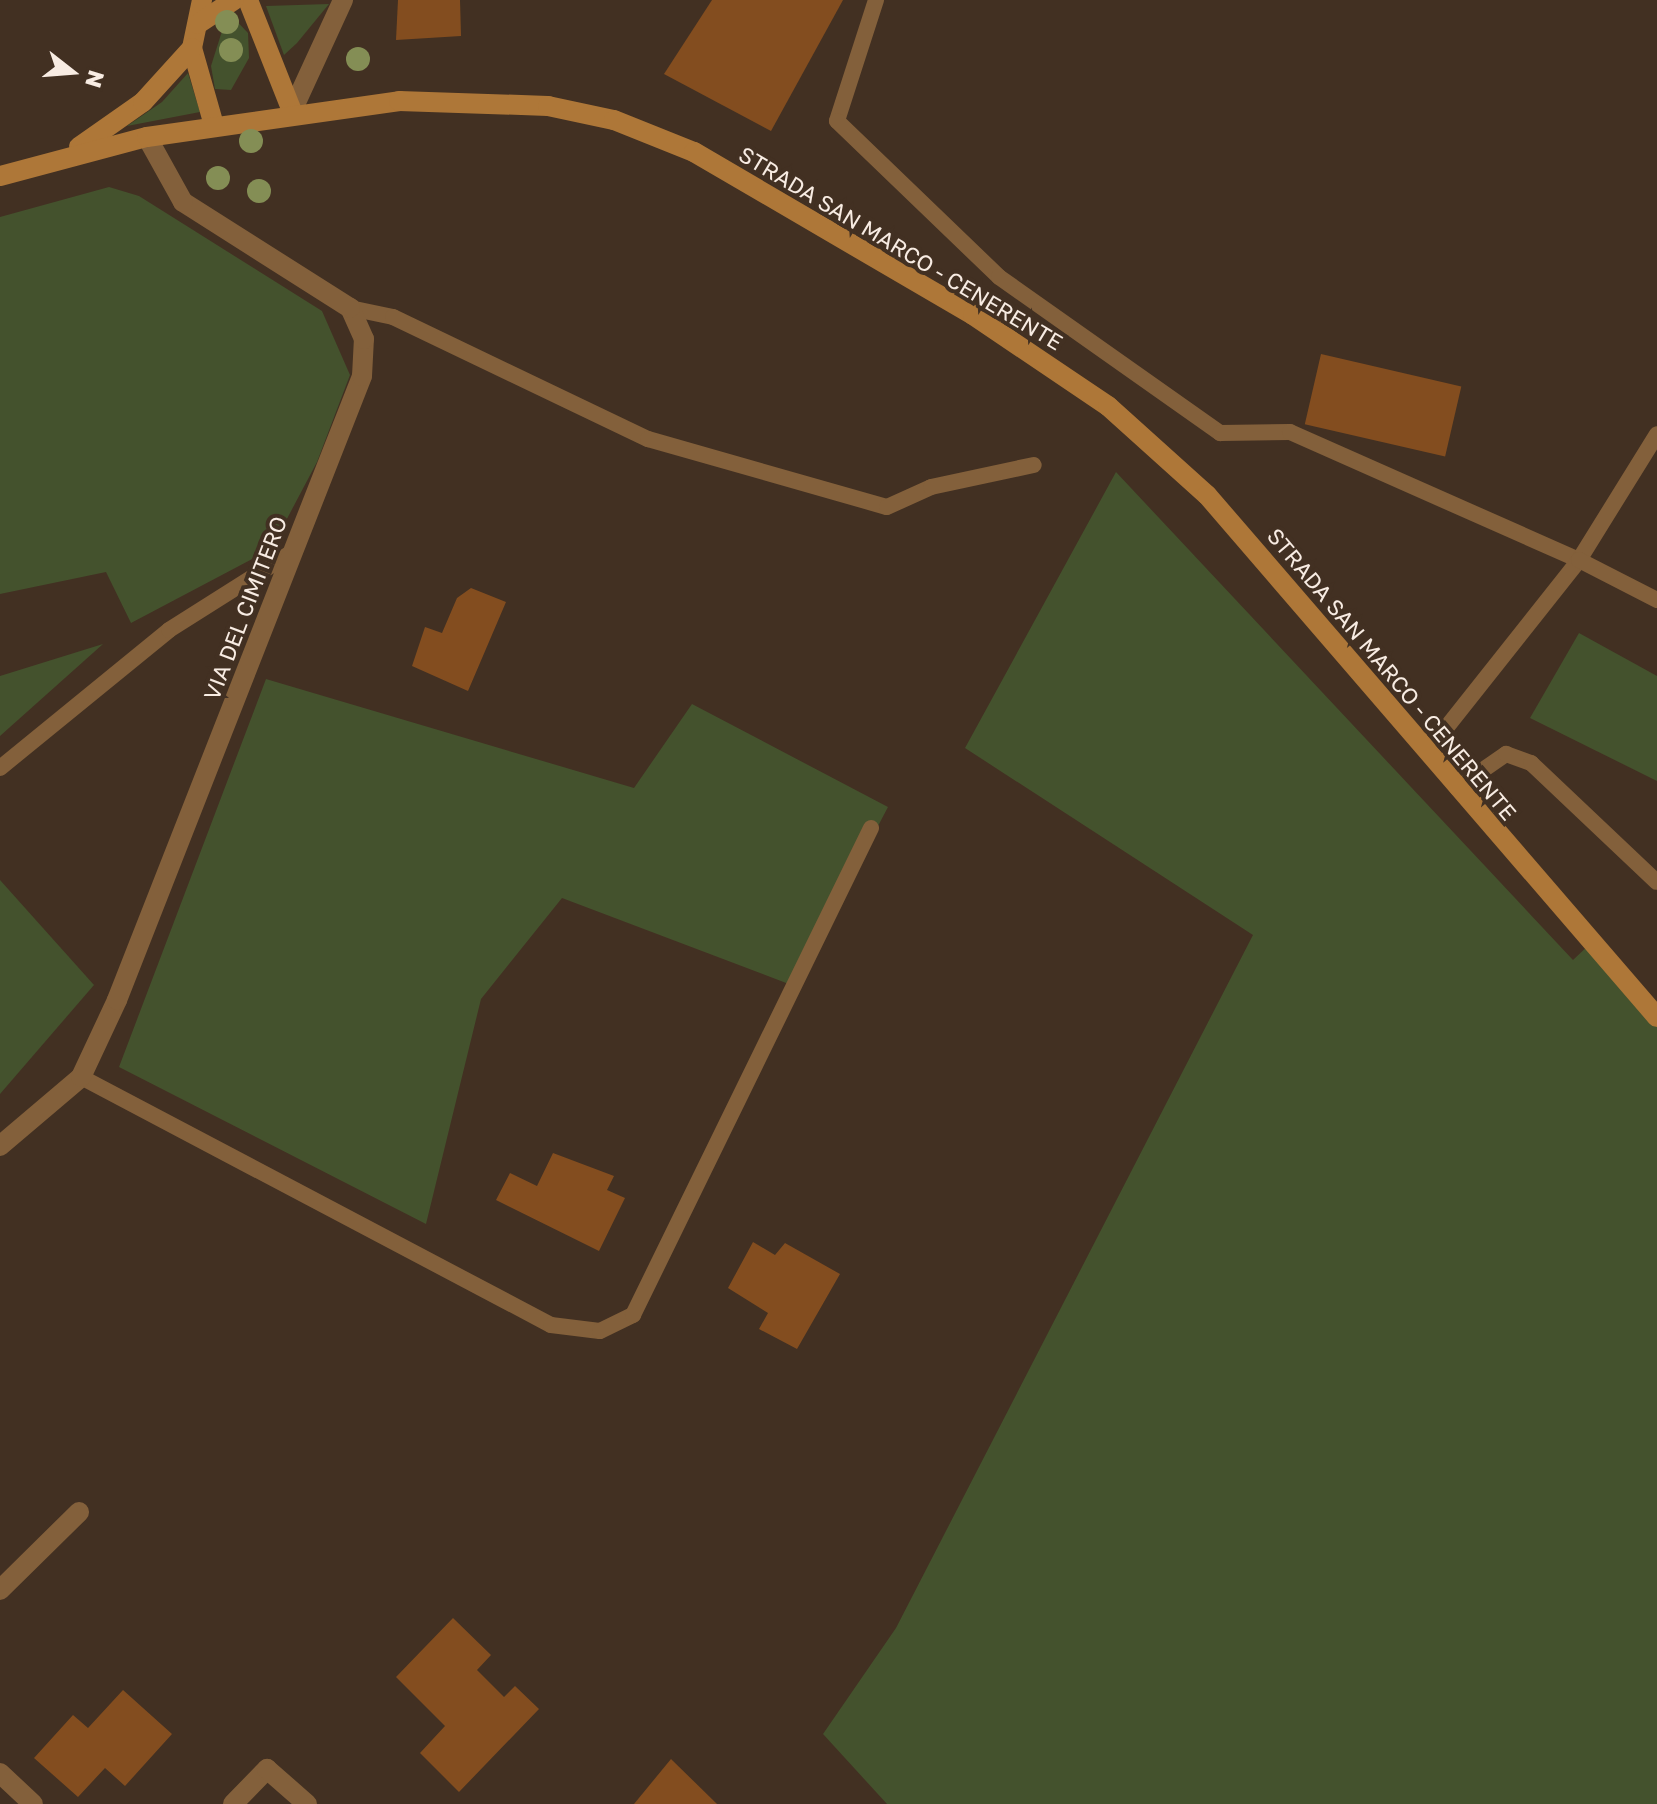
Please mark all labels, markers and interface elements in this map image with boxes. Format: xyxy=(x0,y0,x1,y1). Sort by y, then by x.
north arrow xyxy=(32,32,112,112)
text: N xyxy=(80,67,111,91)
street label: STRADA SAN MARCO - CENERENTE xyxy=(734,141,1068,355)
street label: VIA DEL CIMITERO xyxy=(198,512,292,704)
street label: STRADA SAN MARCO - CENERENTE xyxy=(1262,523,1522,825)

